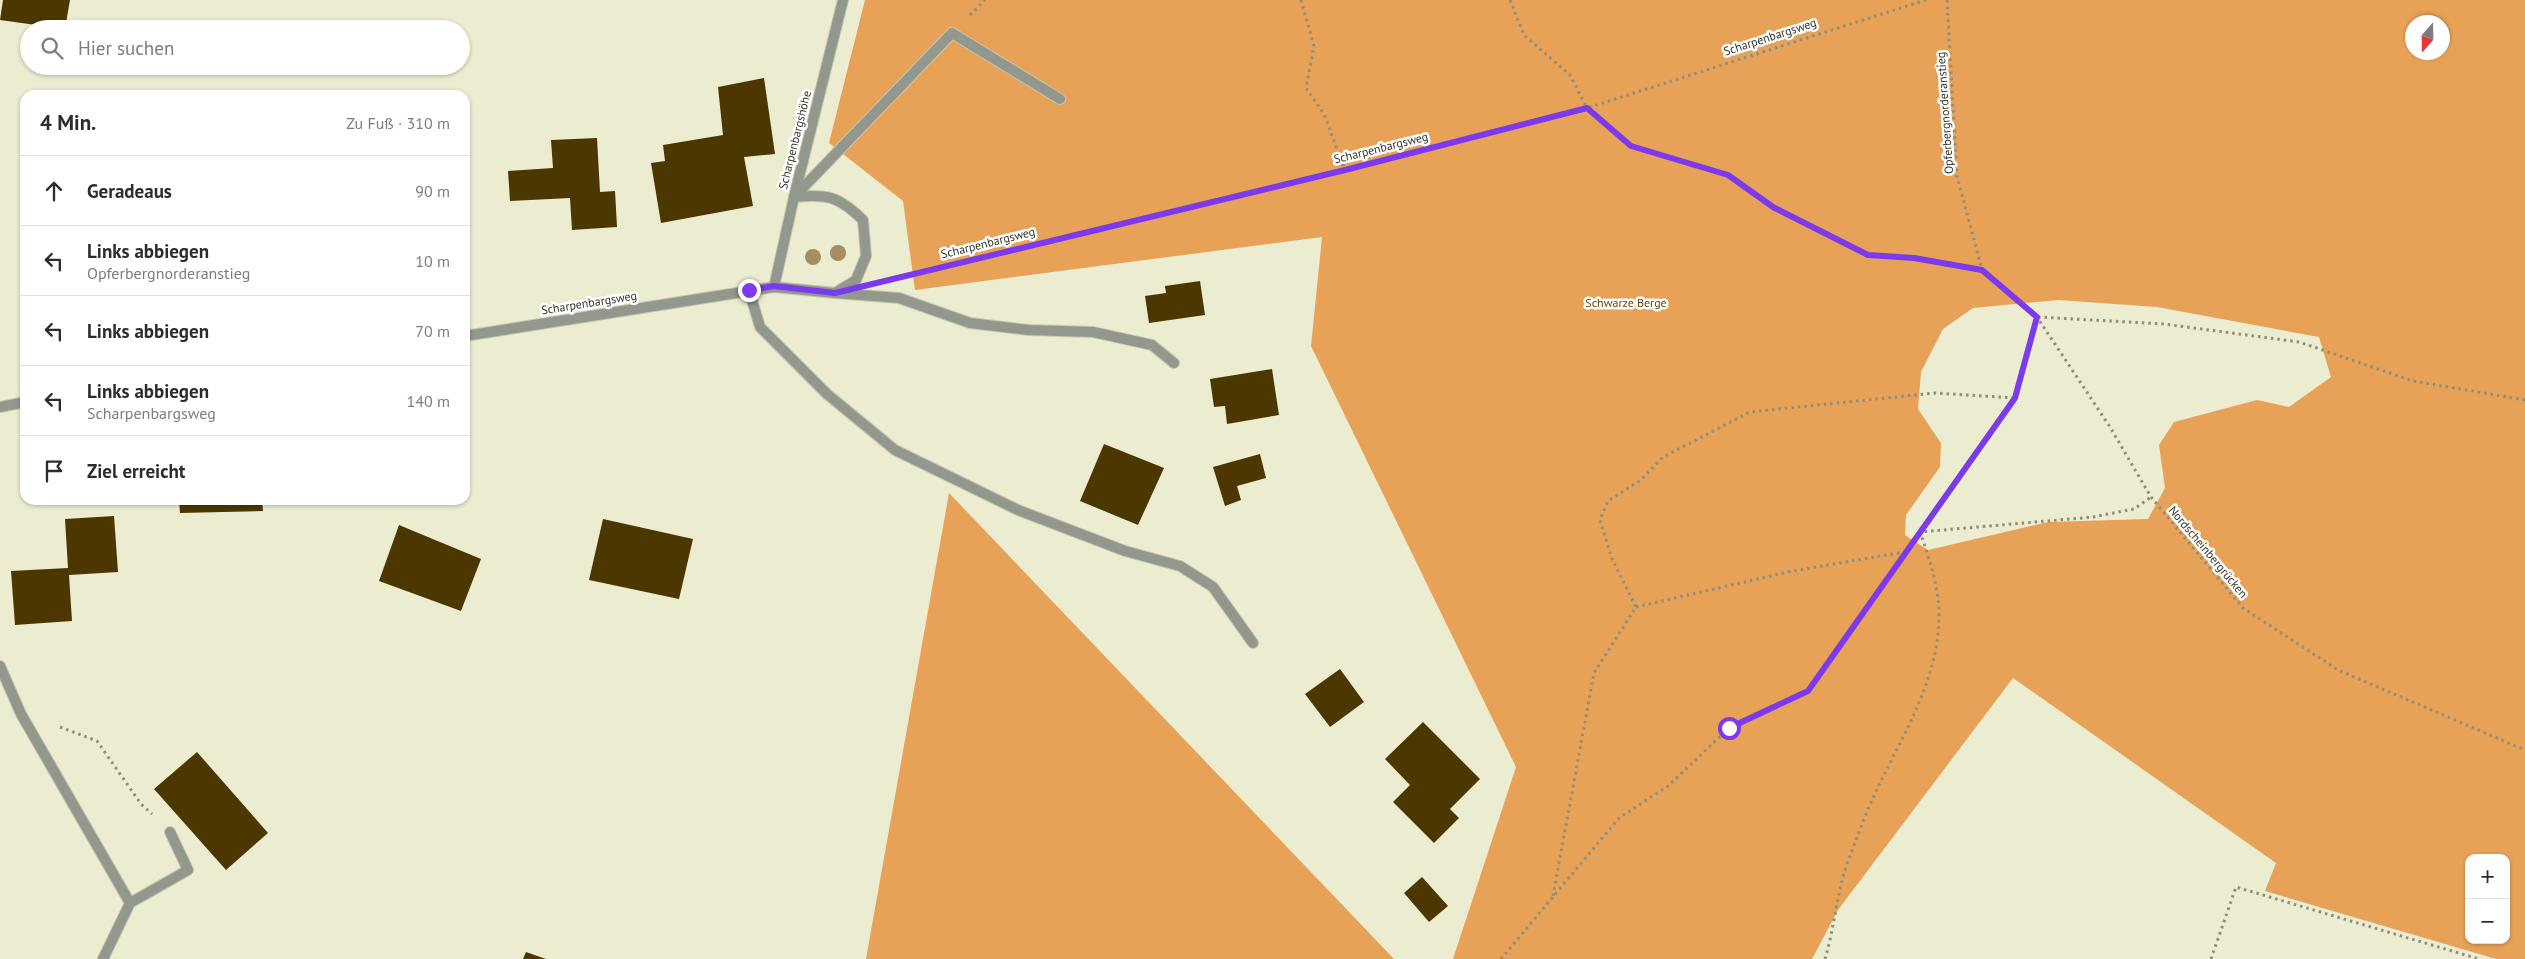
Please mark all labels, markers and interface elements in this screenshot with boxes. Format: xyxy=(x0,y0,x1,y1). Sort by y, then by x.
street label: Scharpenbargsweg xyxy=(1722,14,1818,59)
north arrow xyxy=(2405,15,2450,60)
search box xyxy=(20,20,470,75)
icon: search xyxy=(38,34,66,62)
text: Hier suchen xyxy=(78,36,174,60)
street label: Opferbergnorderanstieg xyxy=(1933,51,1956,175)
street label: Scharpenbargshöhe xyxy=(775,89,814,191)
text: 4 Min. xyxy=(40,109,96,136)
text: Zu Fuß · 310 m xyxy=(346,113,450,133)
street label: Scharpenbargsweg xyxy=(1332,129,1430,166)
icon: ahead xyxy=(40,177,68,205)
text: Geradeaus xyxy=(87,179,172,203)
text: 90 m xyxy=(415,181,450,201)
street label: Scharpenbargsweg xyxy=(939,224,1037,261)
text: Links abbiegen xyxy=(87,239,209,263)
icon: left xyxy=(40,247,68,275)
text: 10 m xyxy=(415,251,450,271)
text: Opferbergnorderanstieg xyxy=(87,263,250,283)
route end xyxy=(738,279,761,302)
street label: Scharpenbargsweg xyxy=(540,288,638,317)
park label: Schwarze Berge xyxy=(1585,295,1667,310)
icon: left xyxy=(40,317,68,345)
text: Links abbiegen xyxy=(87,319,209,343)
text: 70 m xyxy=(415,321,450,341)
text: Links abbiegen xyxy=(87,379,209,403)
icon: left xyxy=(40,387,68,415)
text: 140 m xyxy=(407,391,450,411)
text: Scharpenbargsweg xyxy=(87,403,216,423)
icon: arrive xyxy=(40,457,68,485)
text: Ziel erreicht xyxy=(87,459,185,483)
street label: Nordscheinbergrücken xyxy=(2166,503,2251,601)
route start xyxy=(1718,717,1741,740)
map controls xyxy=(2465,854,2510,944)
button: + xyxy=(2465,854,2510,899)
button: − xyxy=(2465,899,2510,944)

